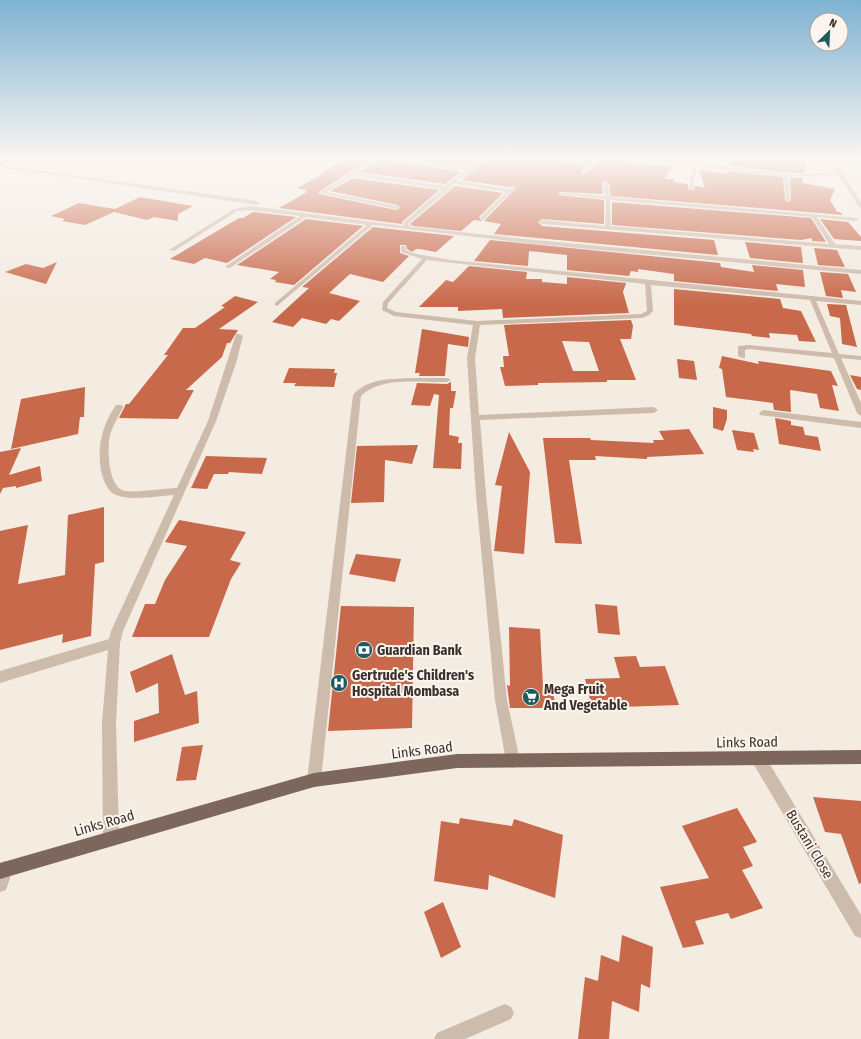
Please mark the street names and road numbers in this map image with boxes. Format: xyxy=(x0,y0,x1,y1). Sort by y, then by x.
street label: Links Road xyxy=(716,733,778,752)
street label: Links Road xyxy=(390,738,454,763)
street label: Links Road xyxy=(72,807,136,840)
street label: Bustani Close xyxy=(782,807,837,882)

